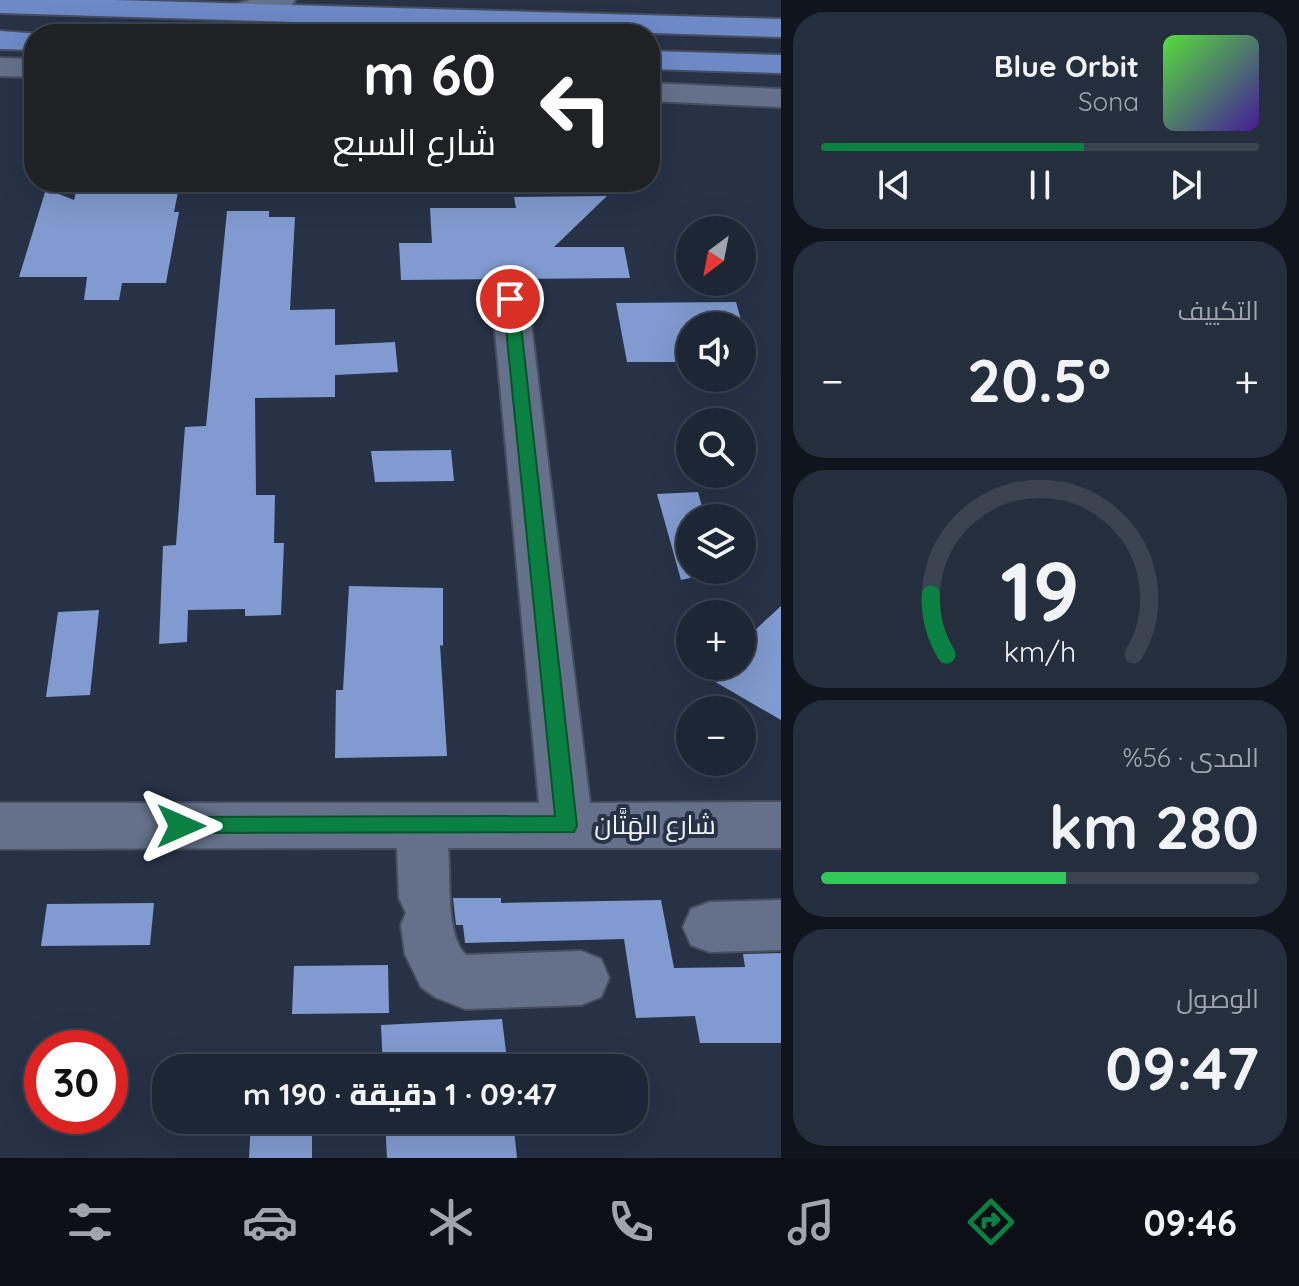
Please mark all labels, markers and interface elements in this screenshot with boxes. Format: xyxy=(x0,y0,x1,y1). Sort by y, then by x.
text: 60 m xyxy=(363,39,496,109)
text: Blue Orbit xyxy=(994,47,1139,85)
icon: left xyxy=(524,56,628,160)
text: Sona xyxy=(1078,85,1139,118)
text: شارع السبع xyxy=(333,119,496,164)
icon: previous xyxy=(872,163,916,207)
icon: pause xyxy=(1018,163,1062,207)
icon: next xyxy=(1164,163,1208,207)
north arrow xyxy=(676,216,756,296)
map controls xyxy=(676,216,756,776)
pin xyxy=(476,265,544,333)
icon: arrive xyxy=(488,277,532,321)
text: التكييف xyxy=(1177,294,1259,327)
button: sound xyxy=(676,312,756,392)
text: 20.5° xyxy=(967,342,1111,417)
text: − xyxy=(821,353,844,408)
text: + xyxy=(1234,353,1259,408)
button: search xyxy=(676,408,756,488)
button: layers xyxy=(676,504,756,584)
text: 19 xyxy=(1000,538,1080,642)
button: + xyxy=(676,600,756,680)
text: km/h xyxy=(1004,633,1076,669)
button: − xyxy=(676,696,756,776)
text: المدى · 56% xyxy=(1122,741,1259,774)
position arrow xyxy=(139,784,223,868)
text: 280 km xyxy=(1049,789,1259,864)
street label: شارع الهَتَّان xyxy=(594,808,716,842)
text: الوصول xyxy=(1176,982,1259,1015)
speed limit sign: 30 xyxy=(24,1030,128,1134)
text: 09:47 xyxy=(1105,1030,1259,1105)
text: 09:47 · 1 دقيقة · 190 m xyxy=(243,1075,557,1113)
icon: filters xyxy=(62,1194,118,1250)
icon: car xyxy=(242,1194,298,1250)
icon: climate xyxy=(423,1194,479,1250)
icon: phone xyxy=(603,1194,659,1250)
icon: music xyxy=(783,1194,839,1250)
icon: directions xyxy=(963,1194,1019,1250)
text: 09:46 xyxy=(1143,1200,1237,1245)

